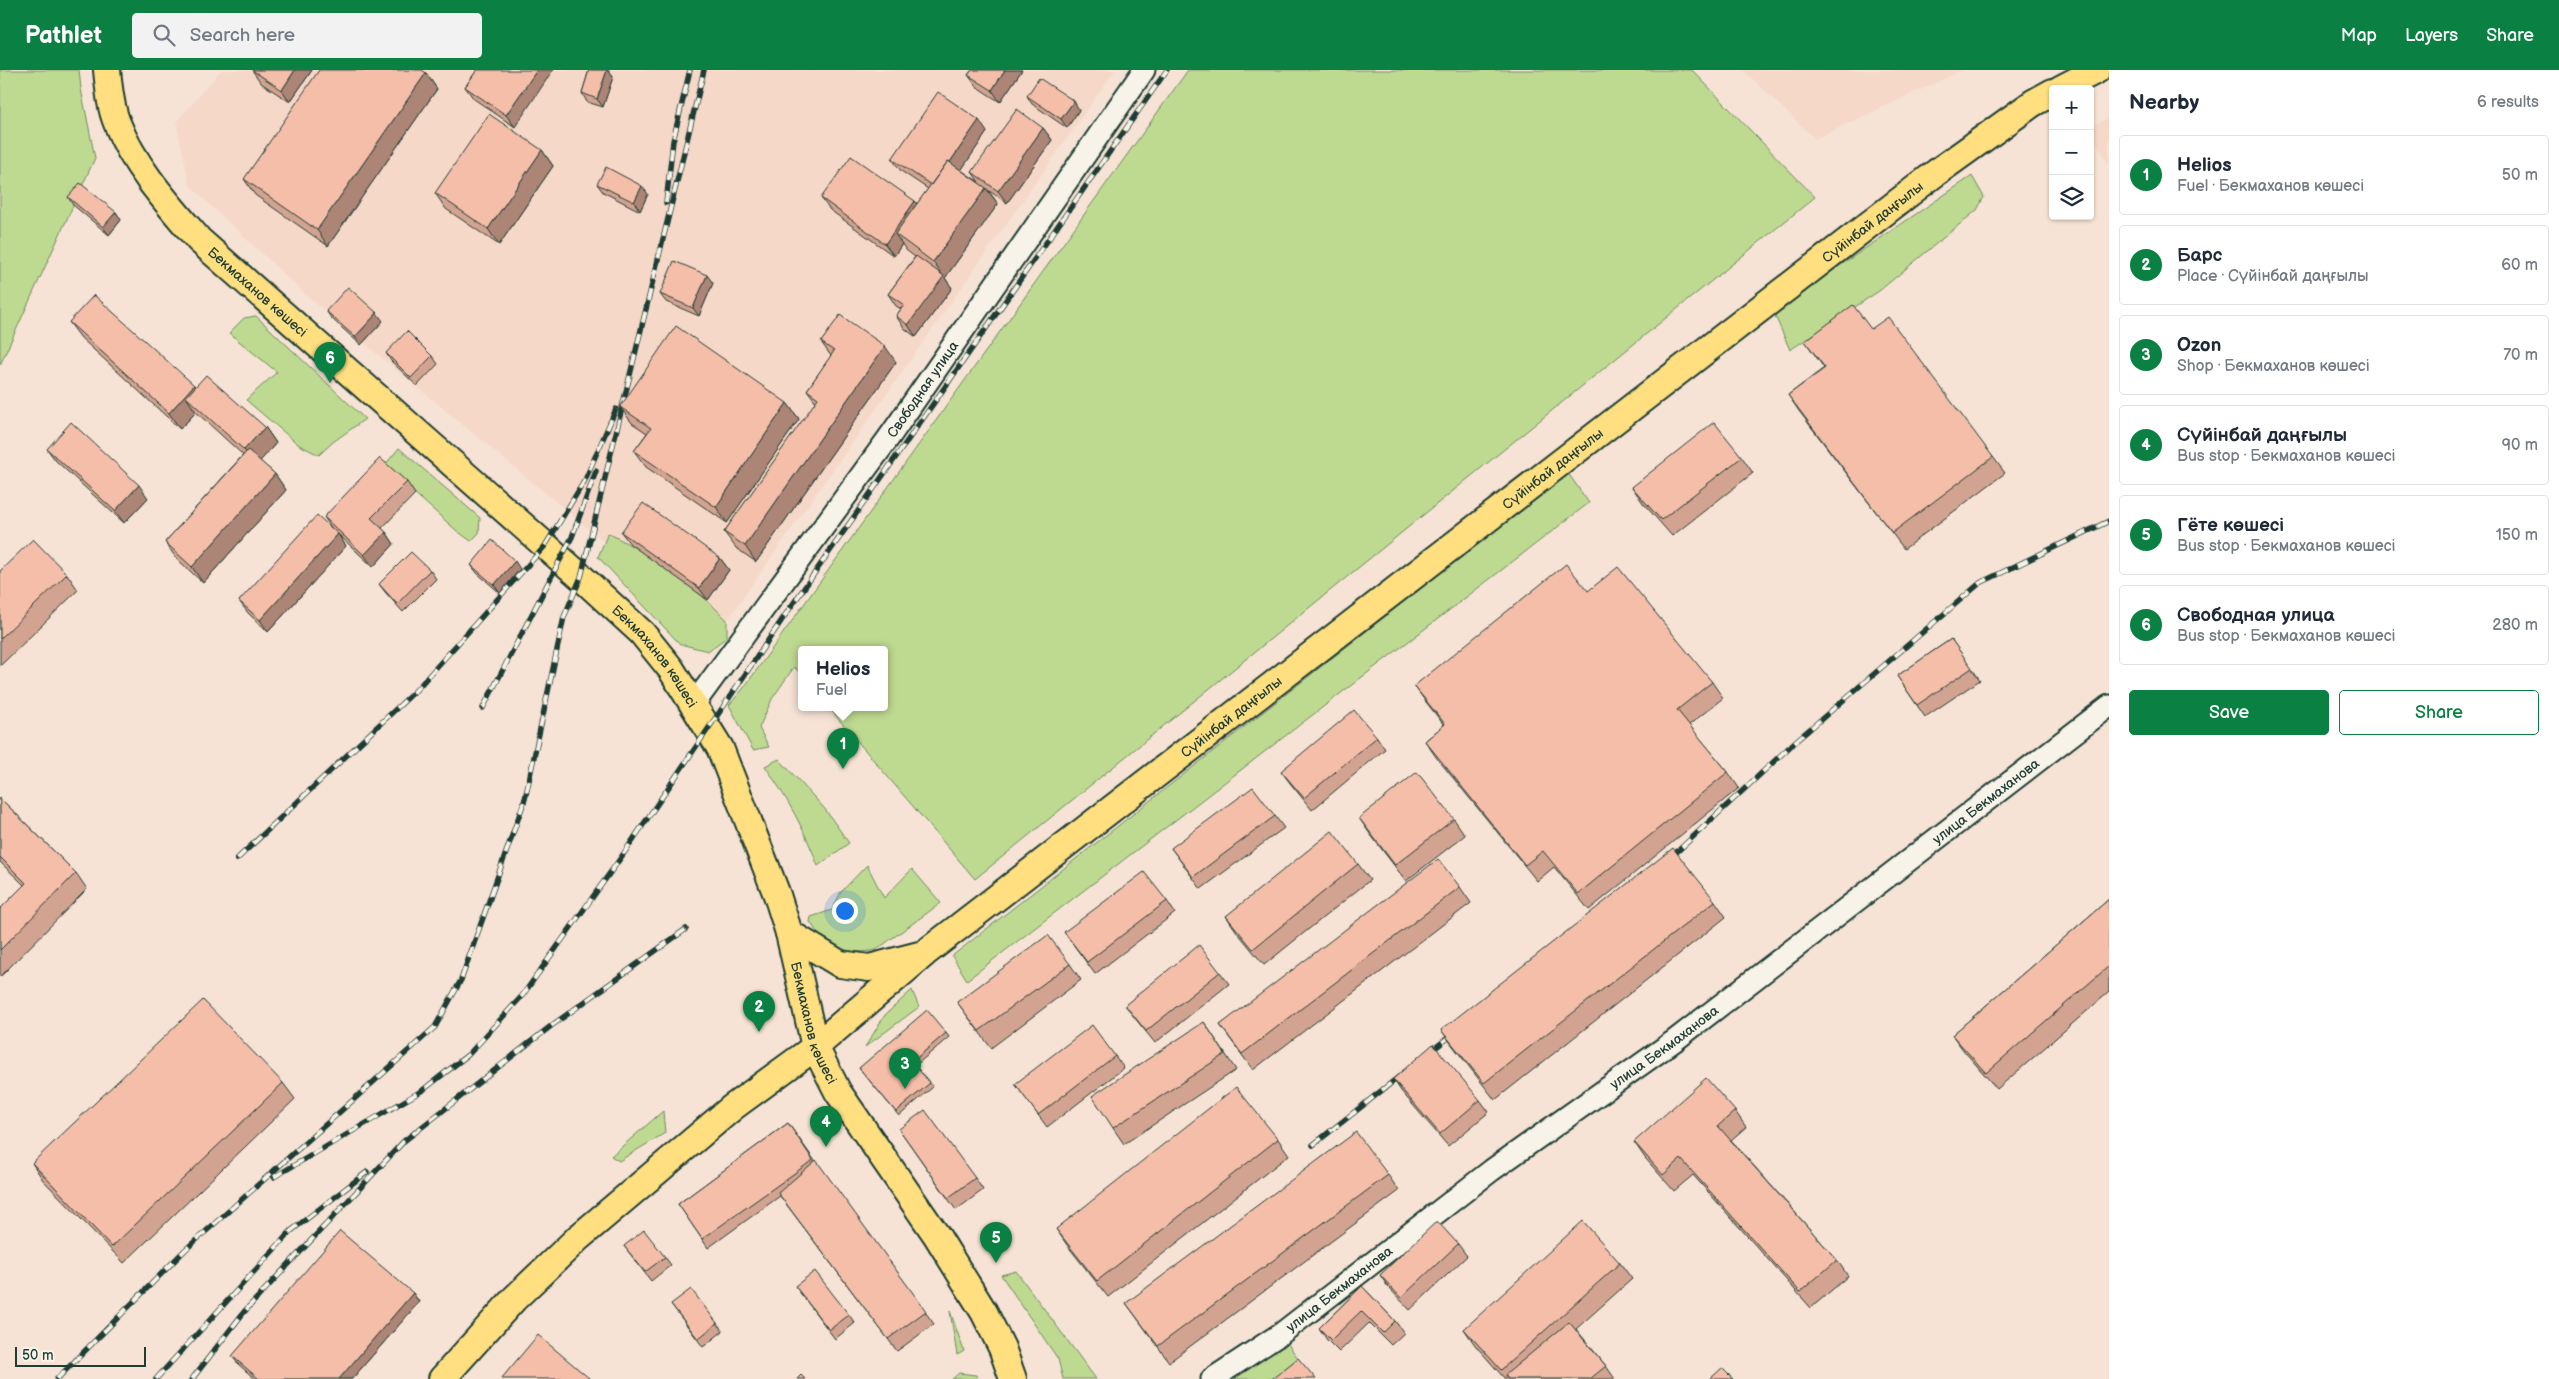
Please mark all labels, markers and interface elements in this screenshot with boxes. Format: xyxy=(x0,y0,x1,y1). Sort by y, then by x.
search box xyxy=(132,13,482,58)
text: Pathlet xyxy=(25,21,102,50)
icon: search xyxy=(150,21,178,49)
text: Search here xyxy=(190,24,295,47)
text: Map xyxy=(2341,25,2377,46)
text: Layers xyxy=(2405,25,2458,46)
text: Share xyxy=(2486,25,2534,46)
map controls xyxy=(2049,85,2094,220)
button: + xyxy=(2049,85,2094,130)
text: Nearby xyxy=(2129,90,2199,115)
text: 6 results xyxy=(2477,93,2539,112)
button: − xyxy=(2049,130,2094,175)
text: Helios xyxy=(2177,154,2232,177)
text: 1 xyxy=(2143,166,2149,185)
text: 50 m xyxy=(2502,166,2538,185)
button: layers xyxy=(2049,175,2094,220)
text: Fuel · Бекмаханов көшесі xyxy=(2177,177,2364,196)
street label: Сүйінбай даңғылы xyxy=(1819,178,1926,266)
street label: Бекмаханов көшесі xyxy=(204,243,311,340)
text: Барс xyxy=(2177,244,2222,267)
text: 2 xyxy=(2141,256,2151,275)
text: 60 m xyxy=(2501,256,2538,275)
text: Place · Сүйінбай даңғылы xyxy=(2177,267,2368,286)
text: Ozon xyxy=(2177,334,2221,357)
street label: Свободная улица xyxy=(883,337,962,441)
pin: 6 xyxy=(314,342,346,383)
text: 3 xyxy=(2141,346,2151,365)
text: 70 m xyxy=(2503,346,2538,365)
text: Shop · Бекмаханов көшесі xyxy=(2177,357,2370,376)
street label: Сүйінбай даңғылы xyxy=(1499,424,1606,513)
text: Сүйінбай даңғылы xyxy=(2177,424,2347,447)
text: 4 xyxy=(2141,436,2151,455)
text: 90 m xyxy=(2502,436,2538,455)
text: Bus stop · Бекмаханов көшесі xyxy=(2177,447,2396,466)
text: Гёте көшесі xyxy=(2177,514,2284,537)
text: 5 xyxy=(2141,526,2151,545)
text: 150 m xyxy=(2496,526,2538,545)
text: Bus stop · Бекмаханов көшесі xyxy=(2177,537,2396,556)
street label: Бекмаханов көшесі xyxy=(609,601,701,710)
text: Свободная улица xyxy=(2177,604,2334,627)
text: 6 xyxy=(2141,616,2151,635)
text: 280 m xyxy=(2492,616,2538,635)
text: Bus stop · Бекмаханов көшесі xyxy=(2177,627,2396,646)
popup xyxy=(798,646,888,711)
text: Helios xyxy=(816,658,870,681)
street label: Сүйінбай даңғылы xyxy=(1177,672,1285,761)
text: Fuel xyxy=(816,681,847,700)
button: Save xyxy=(2129,690,2329,735)
button: Share xyxy=(2339,690,2539,735)
pin: 1 xyxy=(827,728,859,769)
street label: улица Бекмаханова xyxy=(1929,754,2043,848)
your location xyxy=(832,898,858,924)
street label: Бекмаханов көшесі xyxy=(787,960,841,1087)
pin: 2 xyxy=(743,991,775,1032)
street label: улица Бекмаханова xyxy=(1606,1001,1722,1092)
pin: 3 xyxy=(889,1048,921,1089)
pin: 4 xyxy=(810,1106,842,1147)
pin: 5 xyxy=(980,1222,1012,1263)
street label: улица Бекмаханова xyxy=(1282,1242,1396,1335)
scale bar xyxy=(15,1344,146,1367)
text: 50 m xyxy=(22,1347,54,1364)

